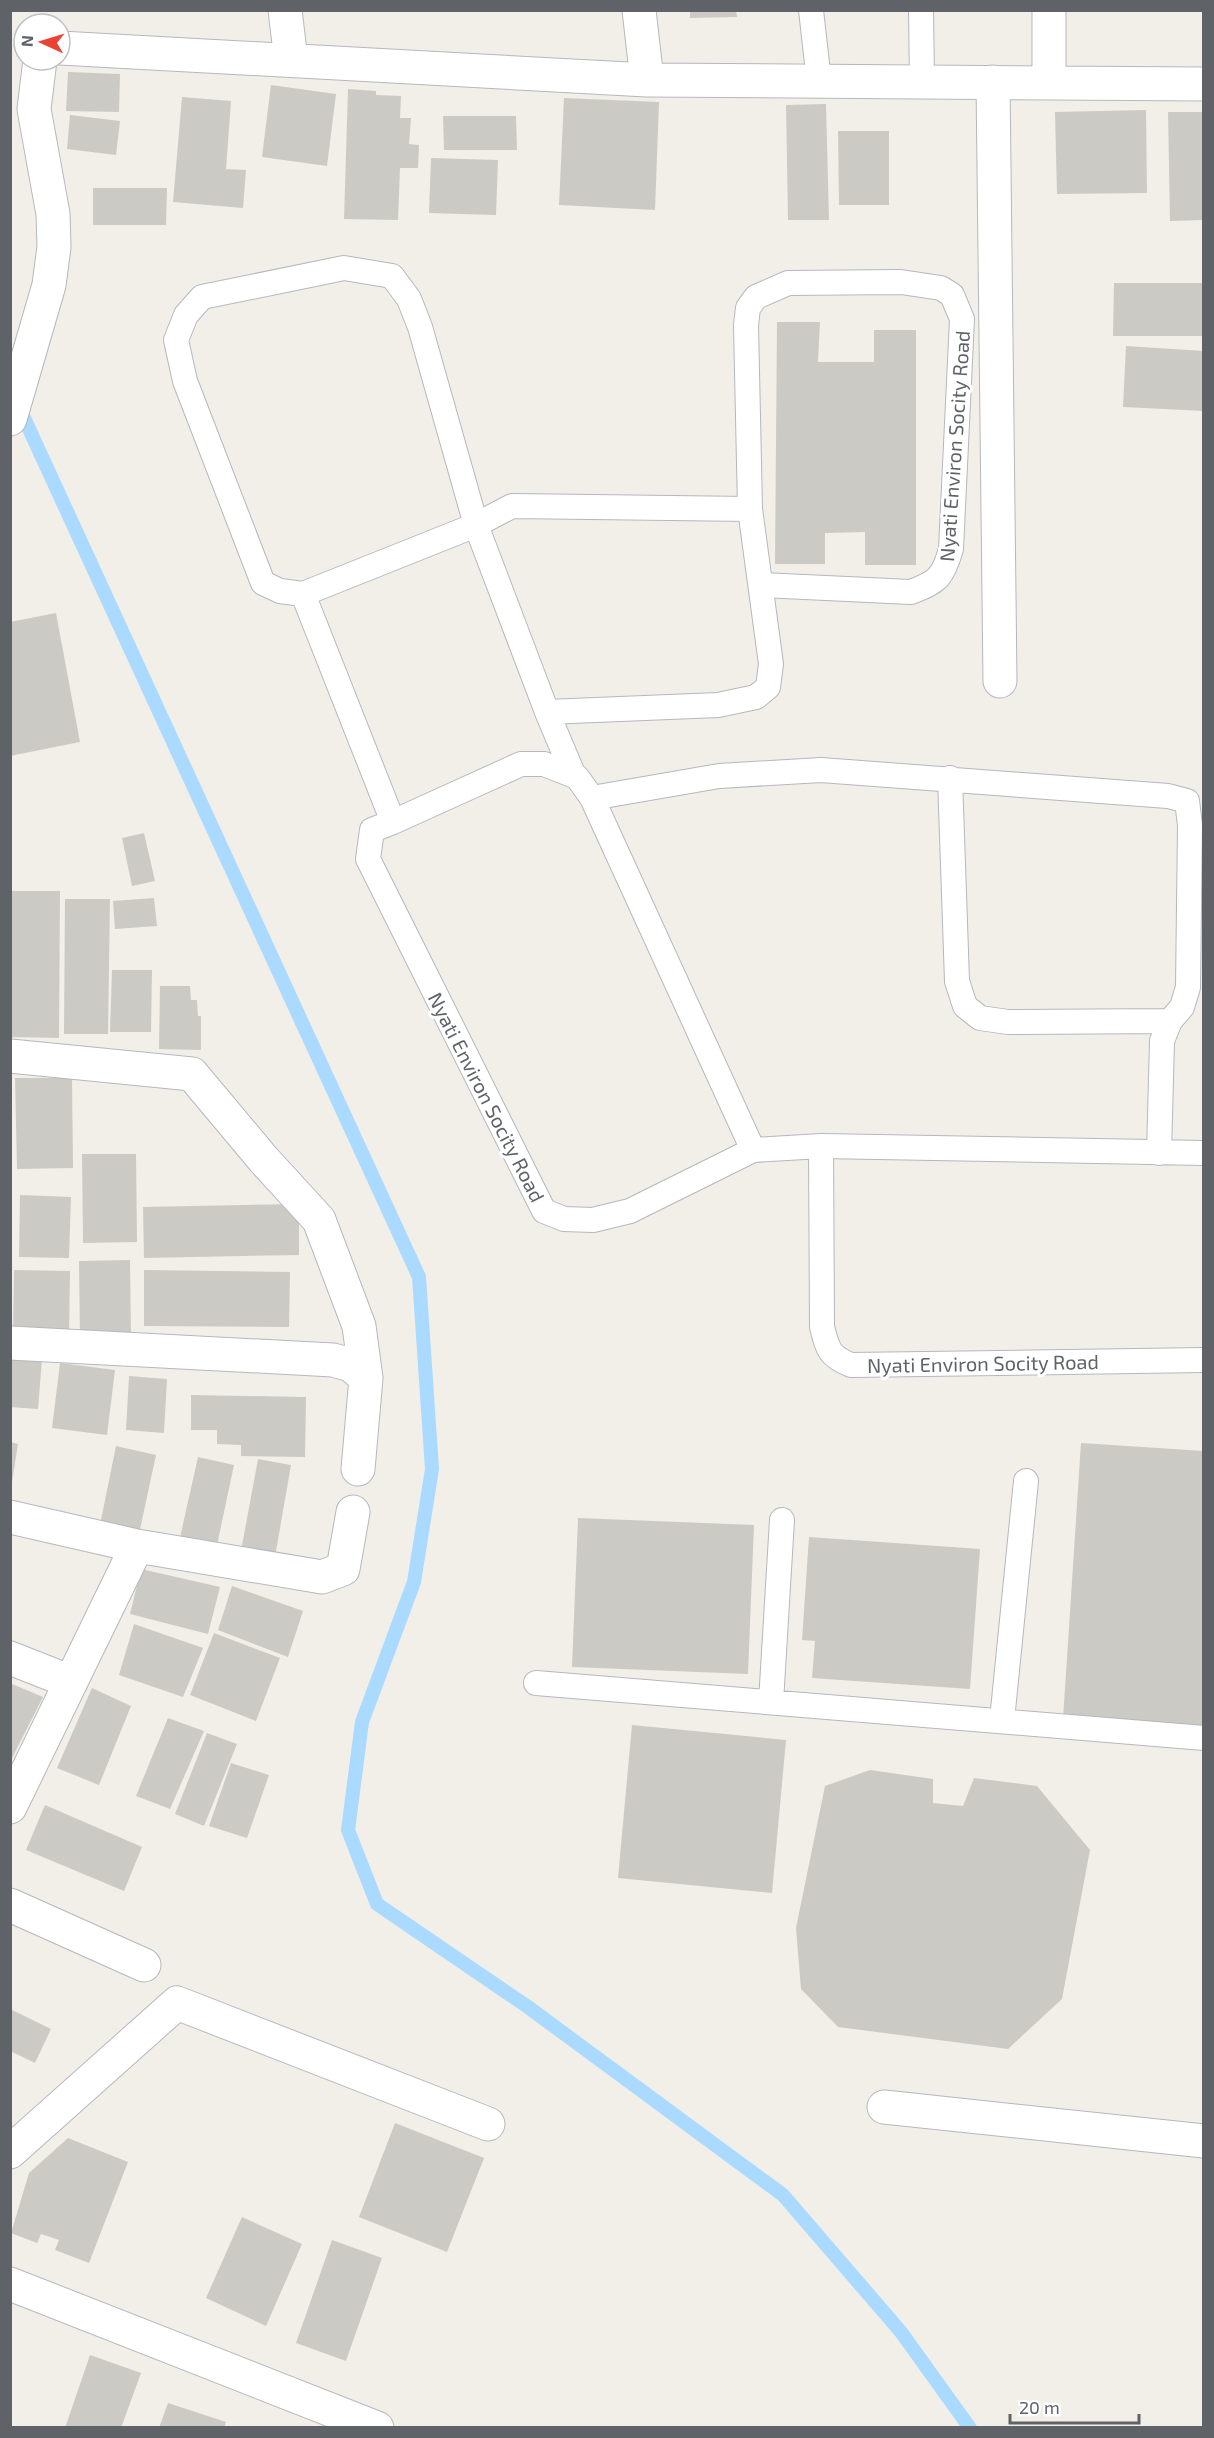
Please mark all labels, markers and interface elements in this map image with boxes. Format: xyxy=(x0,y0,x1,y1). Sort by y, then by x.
north arrow xyxy=(12,12,72,72)
text: N xyxy=(17,34,36,47)
street label: Nyati Environ Socity Road xyxy=(934,330,974,562)
street label: Nyati Environ Socity Road xyxy=(424,988,550,1206)
street label: Nyati Environ Socity Road xyxy=(867,1349,1099,1377)
scale bar xyxy=(1010,2387,1139,2425)
text: 20 m xyxy=(1019,2396,1060,2418)

